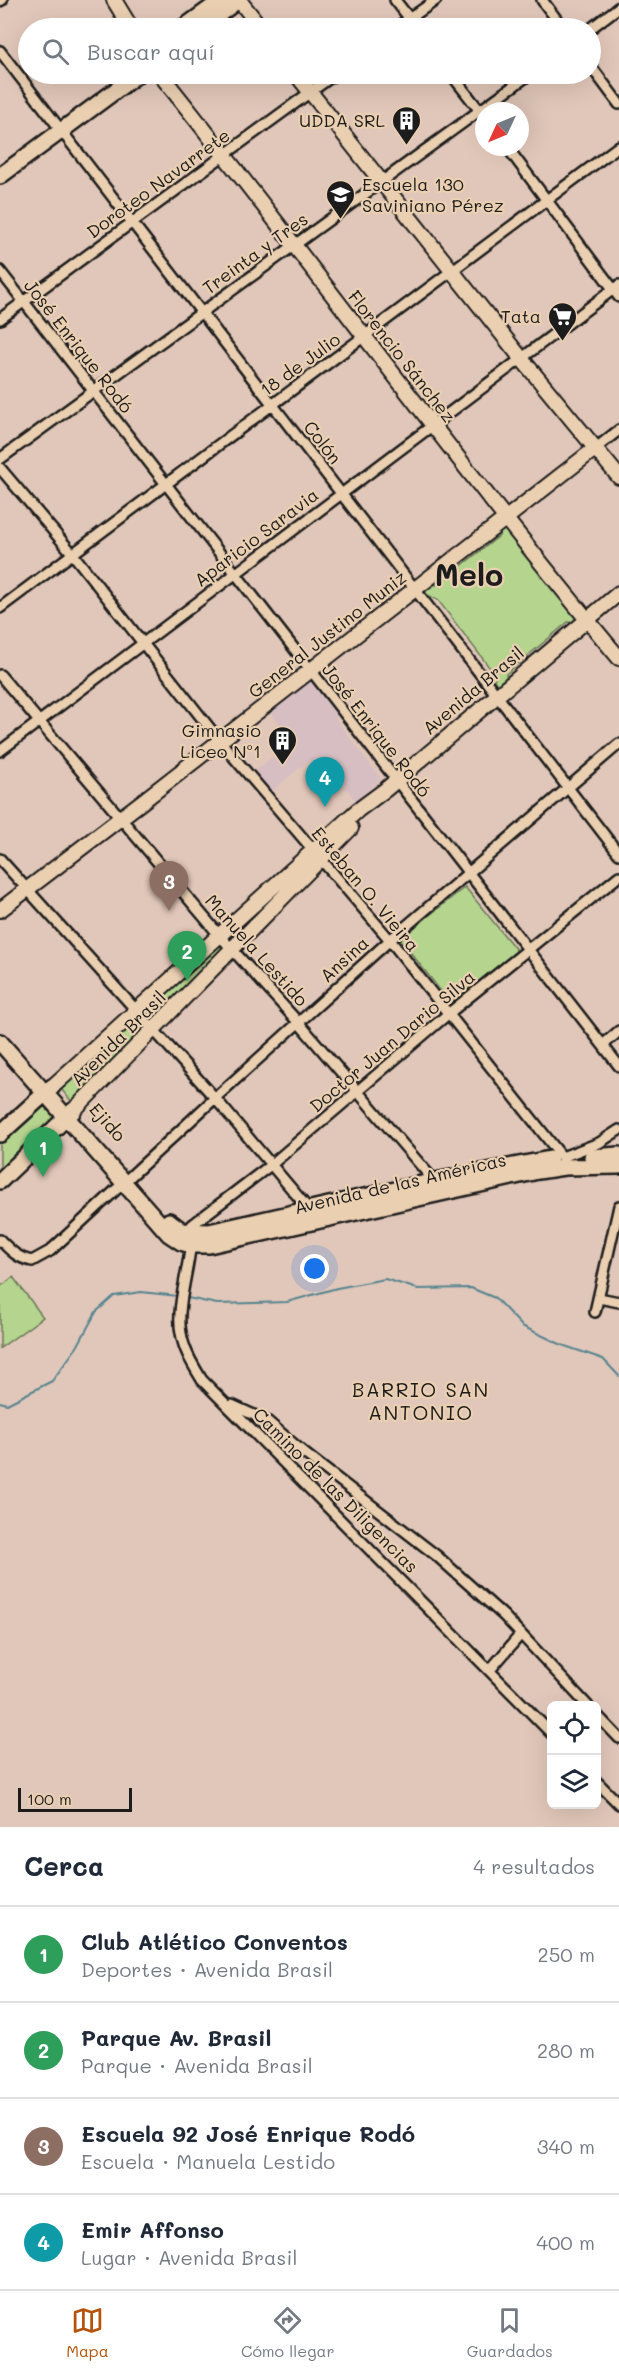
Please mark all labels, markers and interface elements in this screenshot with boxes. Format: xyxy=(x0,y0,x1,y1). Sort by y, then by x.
search box xyxy=(18,18,601,84)
icon: search xyxy=(39,35,72,68)
text: Buscar aquí xyxy=(87,37,215,66)
north arrow xyxy=(475,102,529,156)
building icon: UDDA SRL xyxy=(390,104,422,146)
place label: UDDA SRL xyxy=(299,108,386,132)
street label: Doroteo Navarrete xyxy=(81,123,235,243)
place label: Escuela 130 Saviniano Pérez xyxy=(362,172,504,217)
school or university icon: Escuela 130 Saviniano Pérez xyxy=(325,178,357,220)
street label: Treinta y Tres xyxy=(198,207,312,299)
street label: José Enrique Rodó xyxy=(19,274,139,418)
street label: Florencio Sánchez xyxy=(343,285,461,427)
supermarket icon: Tata xyxy=(546,300,578,342)
place label: Tata xyxy=(501,304,541,328)
street label: 18 de Julio xyxy=(255,327,345,401)
street label: Colón xyxy=(299,415,347,469)
street label: Aparicio Saravia xyxy=(189,482,323,592)
district label: Melo xyxy=(435,554,503,594)
street label: General Justino Muniz xyxy=(243,565,411,703)
street label: Avenida Brasil xyxy=(417,641,529,739)
street label: José Enrique Rodó xyxy=(317,658,437,802)
place label: Gimnasio Liceo Nº1 xyxy=(180,718,261,763)
building icon: Gimnasio Liceo Nº1 xyxy=(266,724,298,766)
pin: 4 xyxy=(306,758,344,807)
street label: Esteban O. Vieira xyxy=(307,822,425,956)
pin: 3 xyxy=(150,862,188,911)
street label: Manuela Lestido xyxy=(200,889,314,1011)
street label: Ansina xyxy=(314,931,374,987)
pin: 2 xyxy=(168,932,207,981)
street label: Doctor Juan Dario Silva xyxy=(304,965,480,1117)
street label: Avenida Brasil xyxy=(65,985,171,1091)
street label: Ejido xyxy=(85,1098,132,1147)
pin: 1 xyxy=(24,1128,63,1177)
street label: Avenida de las Américas xyxy=(292,1147,508,1219)
your location xyxy=(300,1254,329,1283)
district label: BARRIO SAN ANTONIO xyxy=(352,1376,490,1425)
street label: Camino de las Diligencias xyxy=(248,1402,424,1578)
map controls xyxy=(547,1701,601,1809)
button: locate xyxy=(547,1701,601,1755)
button: layers xyxy=(547,1755,601,1809)
scale bar xyxy=(18,1785,132,1812)
text: 100 m xyxy=(27,1788,72,1809)
text: Cerca xyxy=(24,1849,104,1883)
text: 4 resultados xyxy=(473,1853,595,1879)
text: Club Atlético Conventos xyxy=(81,1927,348,1956)
text: 1 xyxy=(39,1941,48,1967)
text: 250 m xyxy=(538,1941,595,1967)
text: Deportes · Avenida Brasil xyxy=(81,1956,333,1982)
text: Parque Av. Brasil xyxy=(81,2023,272,2052)
text: 2 xyxy=(38,2037,49,2063)
text: 280 m xyxy=(537,2037,595,2063)
text: Parque · Avenida Brasil xyxy=(81,2052,313,2078)
text: Escuela 92 José Enrique Rodó xyxy=(81,2119,415,2148)
text: 3 xyxy=(38,2133,50,2159)
text: 340 m xyxy=(537,2133,595,2159)
text: Escuela · Manuela Lestido xyxy=(81,2148,335,2174)
text: Emir Affonso xyxy=(81,2215,224,2244)
text: 4 xyxy=(37,2229,50,2255)
text: 400 m xyxy=(536,2229,595,2255)
text: Lugar · Avenida Brasil xyxy=(81,2244,297,2270)
tab: Mapa xyxy=(66,2304,109,2361)
tab: Cómo llegar xyxy=(241,2304,334,2361)
tab: Guardados xyxy=(467,2304,553,2361)

